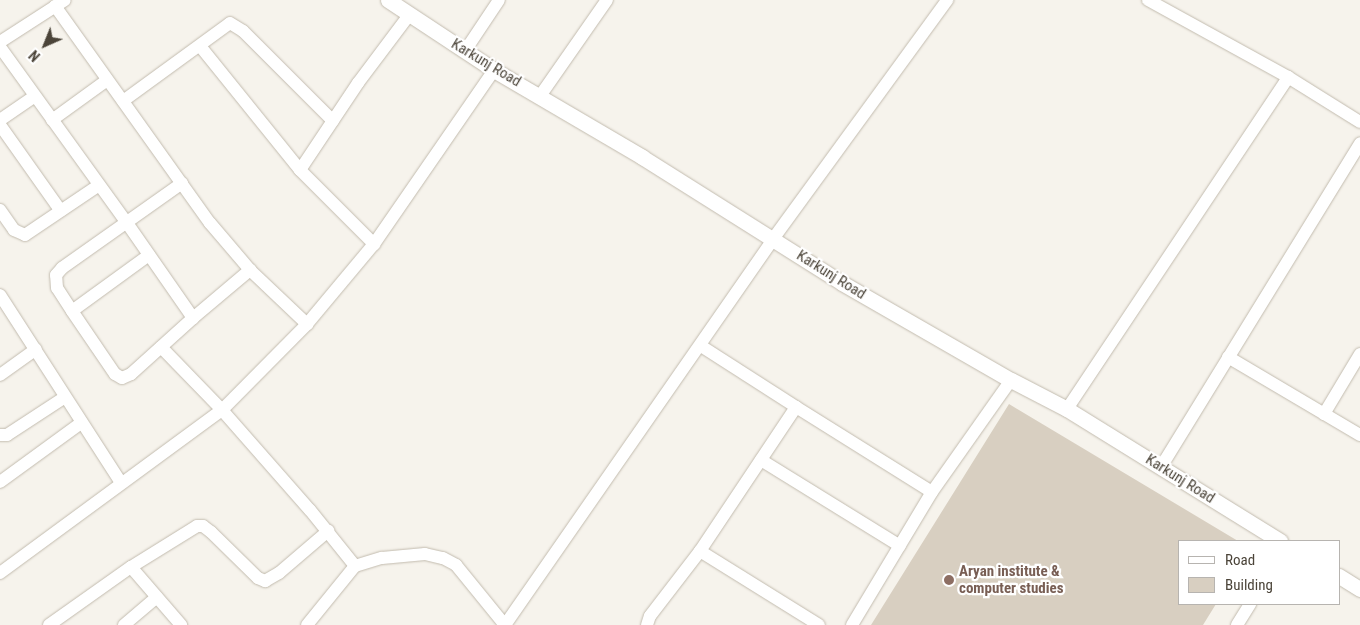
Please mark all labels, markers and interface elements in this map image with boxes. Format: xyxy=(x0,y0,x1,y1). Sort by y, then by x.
north arrow xyxy=(20,20,70,70)
street label: Karkunj Road xyxy=(448,35,524,91)
text: N xyxy=(26,47,43,65)
street label: Karkunj Road xyxy=(793,247,869,303)
street label: Karkunj Road xyxy=(1142,451,1218,507)
legend xyxy=(1178,540,1340,605)
text: Road xyxy=(1225,551,1255,569)
place label: Aryan institute & computer studies xyxy=(959,562,1063,597)
marker: Aryan institute & computer studies xyxy=(943,574,955,586)
text: Building xyxy=(1225,576,1273,594)

